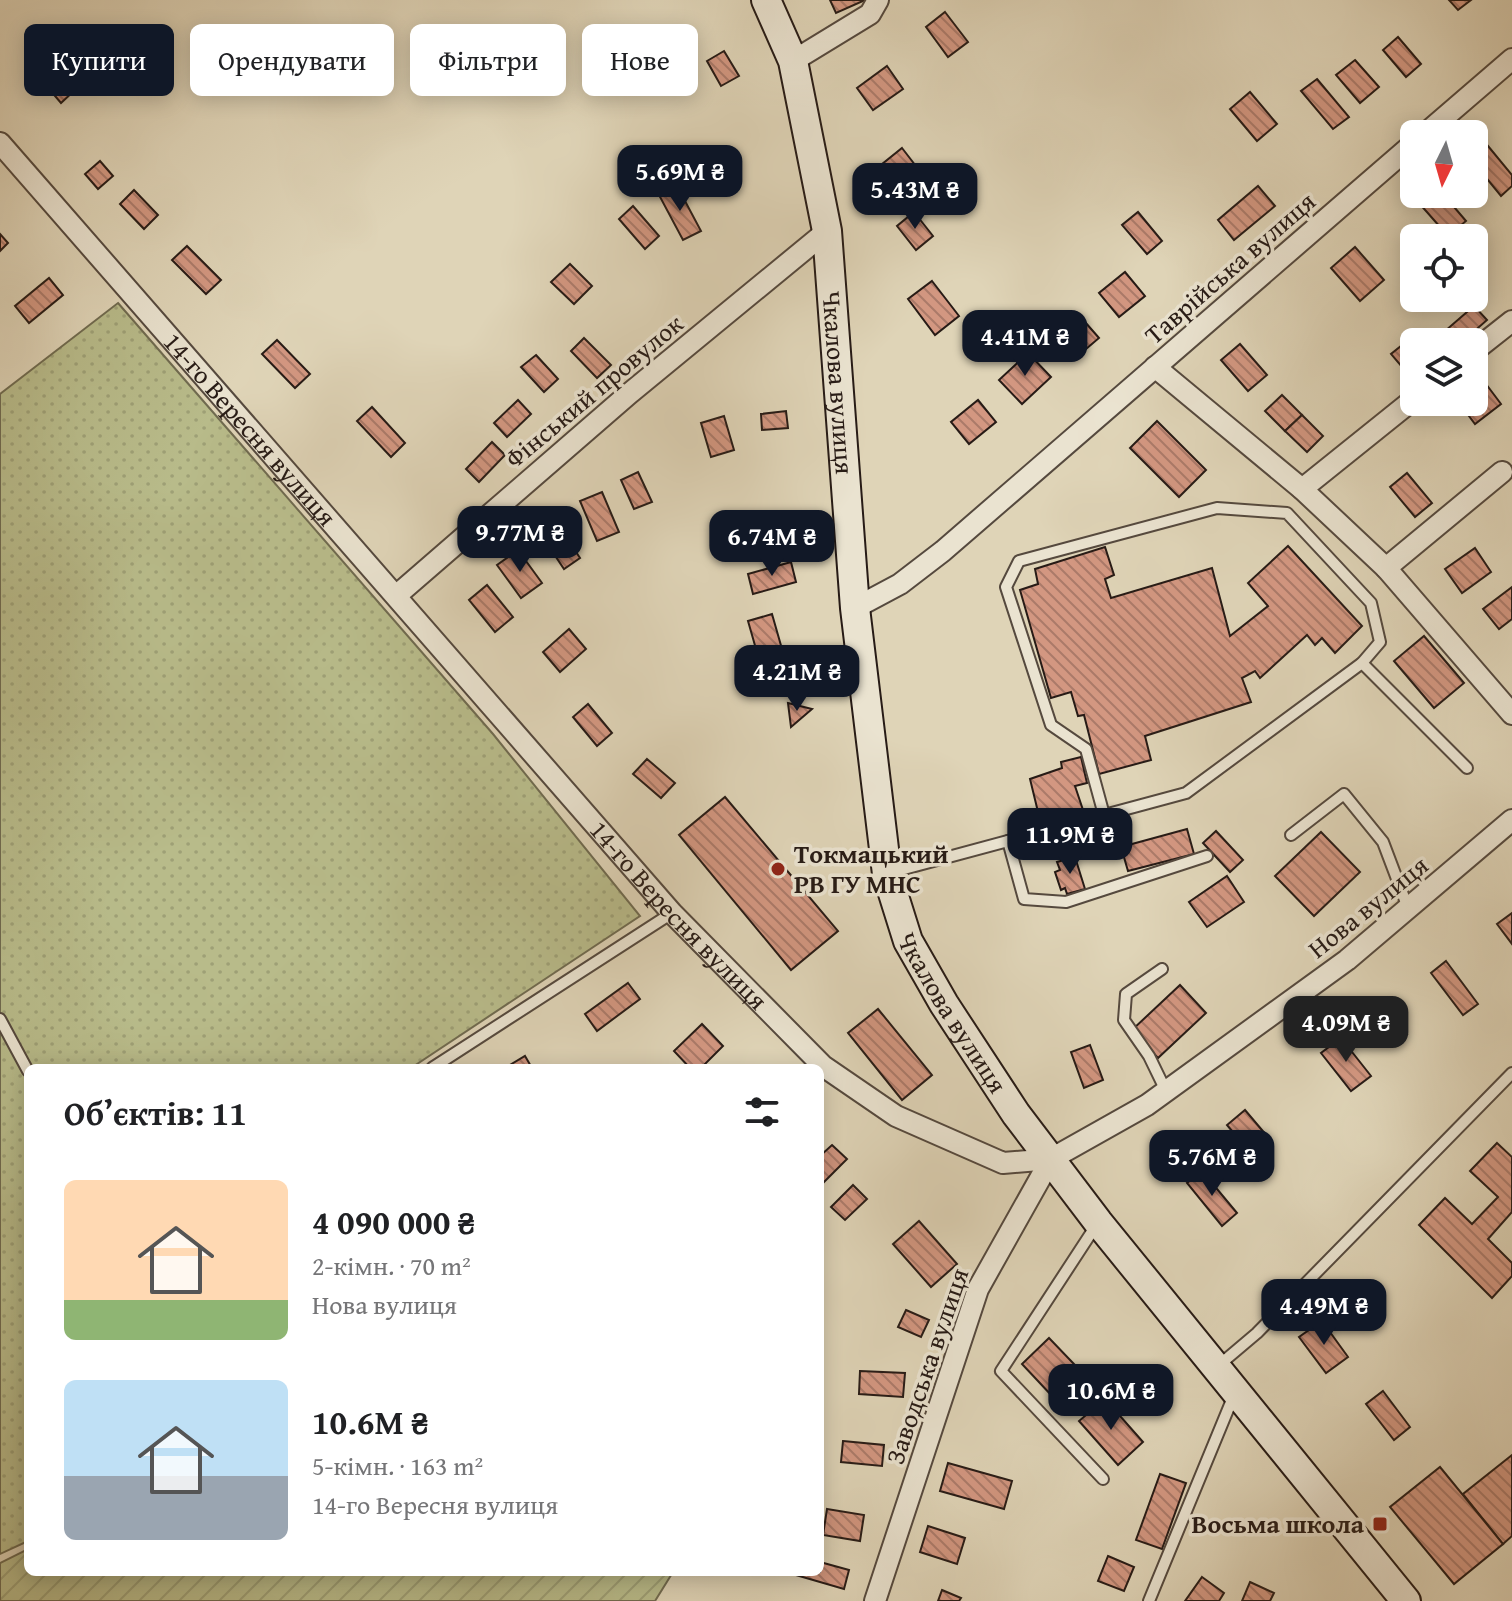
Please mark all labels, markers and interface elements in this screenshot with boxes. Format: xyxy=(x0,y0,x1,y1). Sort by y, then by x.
chip: Купити xyxy=(24,24,174,96)
chip: Орендувати xyxy=(190,24,394,96)
chip: Фільтри xyxy=(410,24,566,96)
chip: Нове xyxy=(582,24,698,96)
north arrow xyxy=(1400,120,1488,208)
map controls xyxy=(1400,120,1488,416)
pin: 5.69M ₴ xyxy=(606,145,754,213)
text: 5.69M ₴ xyxy=(635,151,725,190)
pin: 5.43M ₴ xyxy=(841,163,989,231)
text: 5.43M ₴ xyxy=(870,169,960,208)
street label: Таврійська вулиця xyxy=(1136,182,1324,353)
button: locate xyxy=(1400,224,1488,312)
street label: Чкалова вулиця xyxy=(812,289,865,476)
street label: Фінський провулок xyxy=(496,304,692,477)
pin: 4.41M ₴ xyxy=(951,310,1099,378)
text: 4.41M ₴ xyxy=(980,316,1070,355)
street label: 14-го Вересня вулиця xyxy=(155,323,346,535)
button: layers xyxy=(1400,328,1488,416)
pin: 9.77M ₴ xyxy=(446,506,594,574)
pin: 6.74M ₴ xyxy=(698,510,846,578)
text: 9.77M ₴ xyxy=(475,512,565,551)
text: 6.74M ₴ xyxy=(727,516,817,555)
pin: 4.21M ₴ xyxy=(723,645,871,713)
text: 4.21M ₴ xyxy=(752,651,842,690)
pin: 11.9M ₴ xyxy=(996,808,1144,876)
street label: 14-го Вересня вулиця xyxy=(581,812,777,1018)
text: 11.9M ₴ xyxy=(1025,814,1115,853)
place label: Токмацький РВ ГУ МНС xyxy=(794,834,948,903)
street label: Нова вулиця xyxy=(1299,846,1436,967)
marker: Токмацький РВ ГУ МНС xyxy=(769,860,787,878)
street label: Чкалова вулиця xyxy=(887,927,1017,1101)
pin: 4.09M ₴ xyxy=(1272,996,1420,1064)
text: 4.09M ₴ xyxy=(1301,1002,1391,1041)
text: Об’єктів: 11 xyxy=(64,1088,247,1137)
icon: filters xyxy=(740,1090,784,1134)
pin: 5.76M ₴ xyxy=(1138,1130,1286,1198)
text: 5.76M ₴ xyxy=(1167,1136,1257,1175)
text: 4 090 000 ₴ xyxy=(312,1197,475,1246)
icon: home xyxy=(128,1212,224,1308)
text: 2-кімн. · 70 m² xyxy=(312,1246,471,1285)
street label: Заводська вулиця xyxy=(875,1263,978,1469)
pin: 4.49M ₴ xyxy=(1250,1279,1398,1347)
text: Нова вулиця xyxy=(312,1285,457,1324)
text: 4.49M ₴ xyxy=(1279,1285,1369,1324)
pin: 10.6M ₴ xyxy=(1037,1364,1185,1432)
text: 10.6M ₴ xyxy=(1066,1370,1156,1409)
text: 10.6M ₴ xyxy=(312,1397,429,1446)
icon: home xyxy=(128,1412,224,1508)
text: 5-кімн. · 163 m² xyxy=(312,1446,483,1485)
text: 14-го Вересня вулиця xyxy=(312,1485,558,1524)
place label: Восьма школа xyxy=(1192,1504,1365,1543)
marker: Восьма школа xyxy=(1371,1515,1389,1533)

